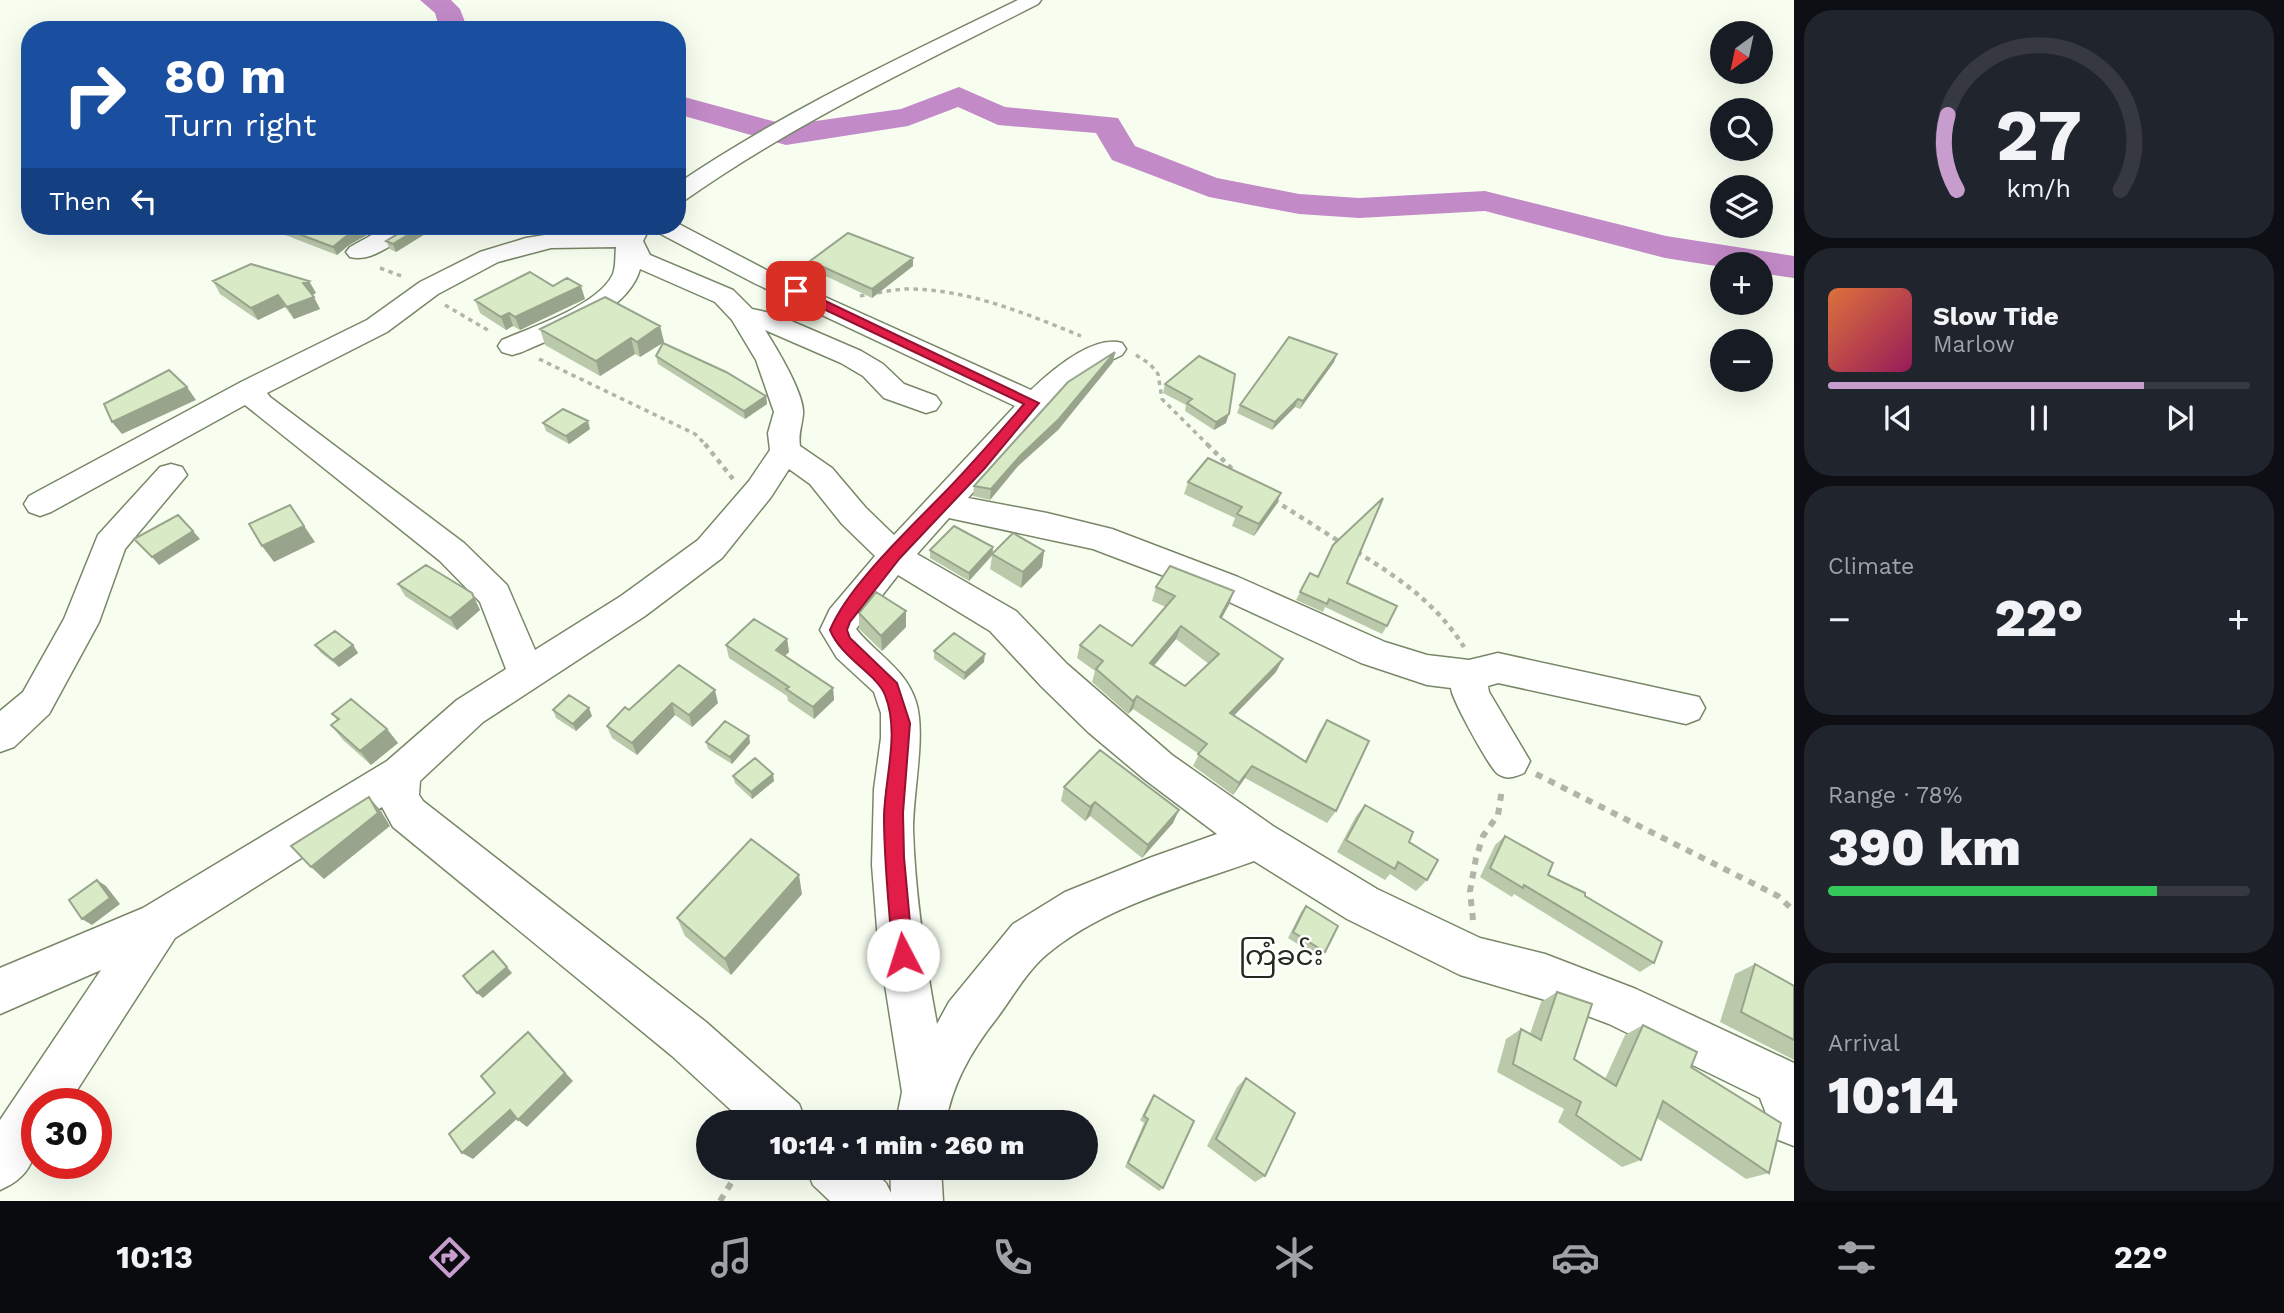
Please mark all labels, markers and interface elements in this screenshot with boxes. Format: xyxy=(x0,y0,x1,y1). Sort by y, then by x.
north arrow xyxy=(1710,21,1773,84)
map controls xyxy=(1710,21,1773,392)
text: 80 m xyxy=(164,47,286,105)
icon: right xyxy=(49,49,140,140)
text: 27 xyxy=(1996,92,2082,178)
button: search xyxy=(1710,98,1773,161)
text: Turn right xyxy=(164,106,316,144)
text: km/h xyxy=(2007,174,2071,203)
button: layers xyxy=(1710,175,1773,238)
icon: left xyxy=(125,182,163,220)
text: Then xyxy=(49,186,111,216)
button: + xyxy=(1710,252,1773,315)
pin xyxy=(766,261,826,321)
icon: arrive xyxy=(777,272,815,310)
text: Slow Tide xyxy=(1933,301,2059,331)
button: − xyxy=(1710,329,1773,392)
text: Marlow xyxy=(1933,331,2015,358)
icon: previous xyxy=(1879,399,1917,437)
icon: pause xyxy=(2020,399,2058,437)
icon: next xyxy=(2161,399,2199,437)
text: Climate xyxy=(1828,553,1914,580)
text: 22° xyxy=(1995,588,2083,649)
text: − xyxy=(1828,597,1851,641)
text: + xyxy=(2227,597,2250,641)
text: Range · 78% xyxy=(1828,782,1962,809)
text: 390 km xyxy=(1828,817,2021,878)
position arrow xyxy=(866,918,940,992)
district label: ကြံခင်း xyxy=(1239,937,1323,978)
text: Arrival xyxy=(1828,1030,1900,1057)
text: 10:14 xyxy=(1828,1065,1958,1126)
speed limit sign: 30 xyxy=(21,1088,112,1179)
text: 10:14 · 1 min · 260 m xyxy=(770,1130,1024,1160)
icon: directions xyxy=(425,1233,474,1282)
icon: music xyxy=(707,1233,756,1282)
icon: phone xyxy=(988,1233,1037,1282)
icon: climate xyxy=(1270,1233,1319,1282)
icon: car xyxy=(1551,1233,1600,1282)
icon: filters xyxy=(1832,1233,1881,1282)
text: 10:13 xyxy=(116,1238,193,1276)
text: 22° xyxy=(2114,1238,2168,1276)

